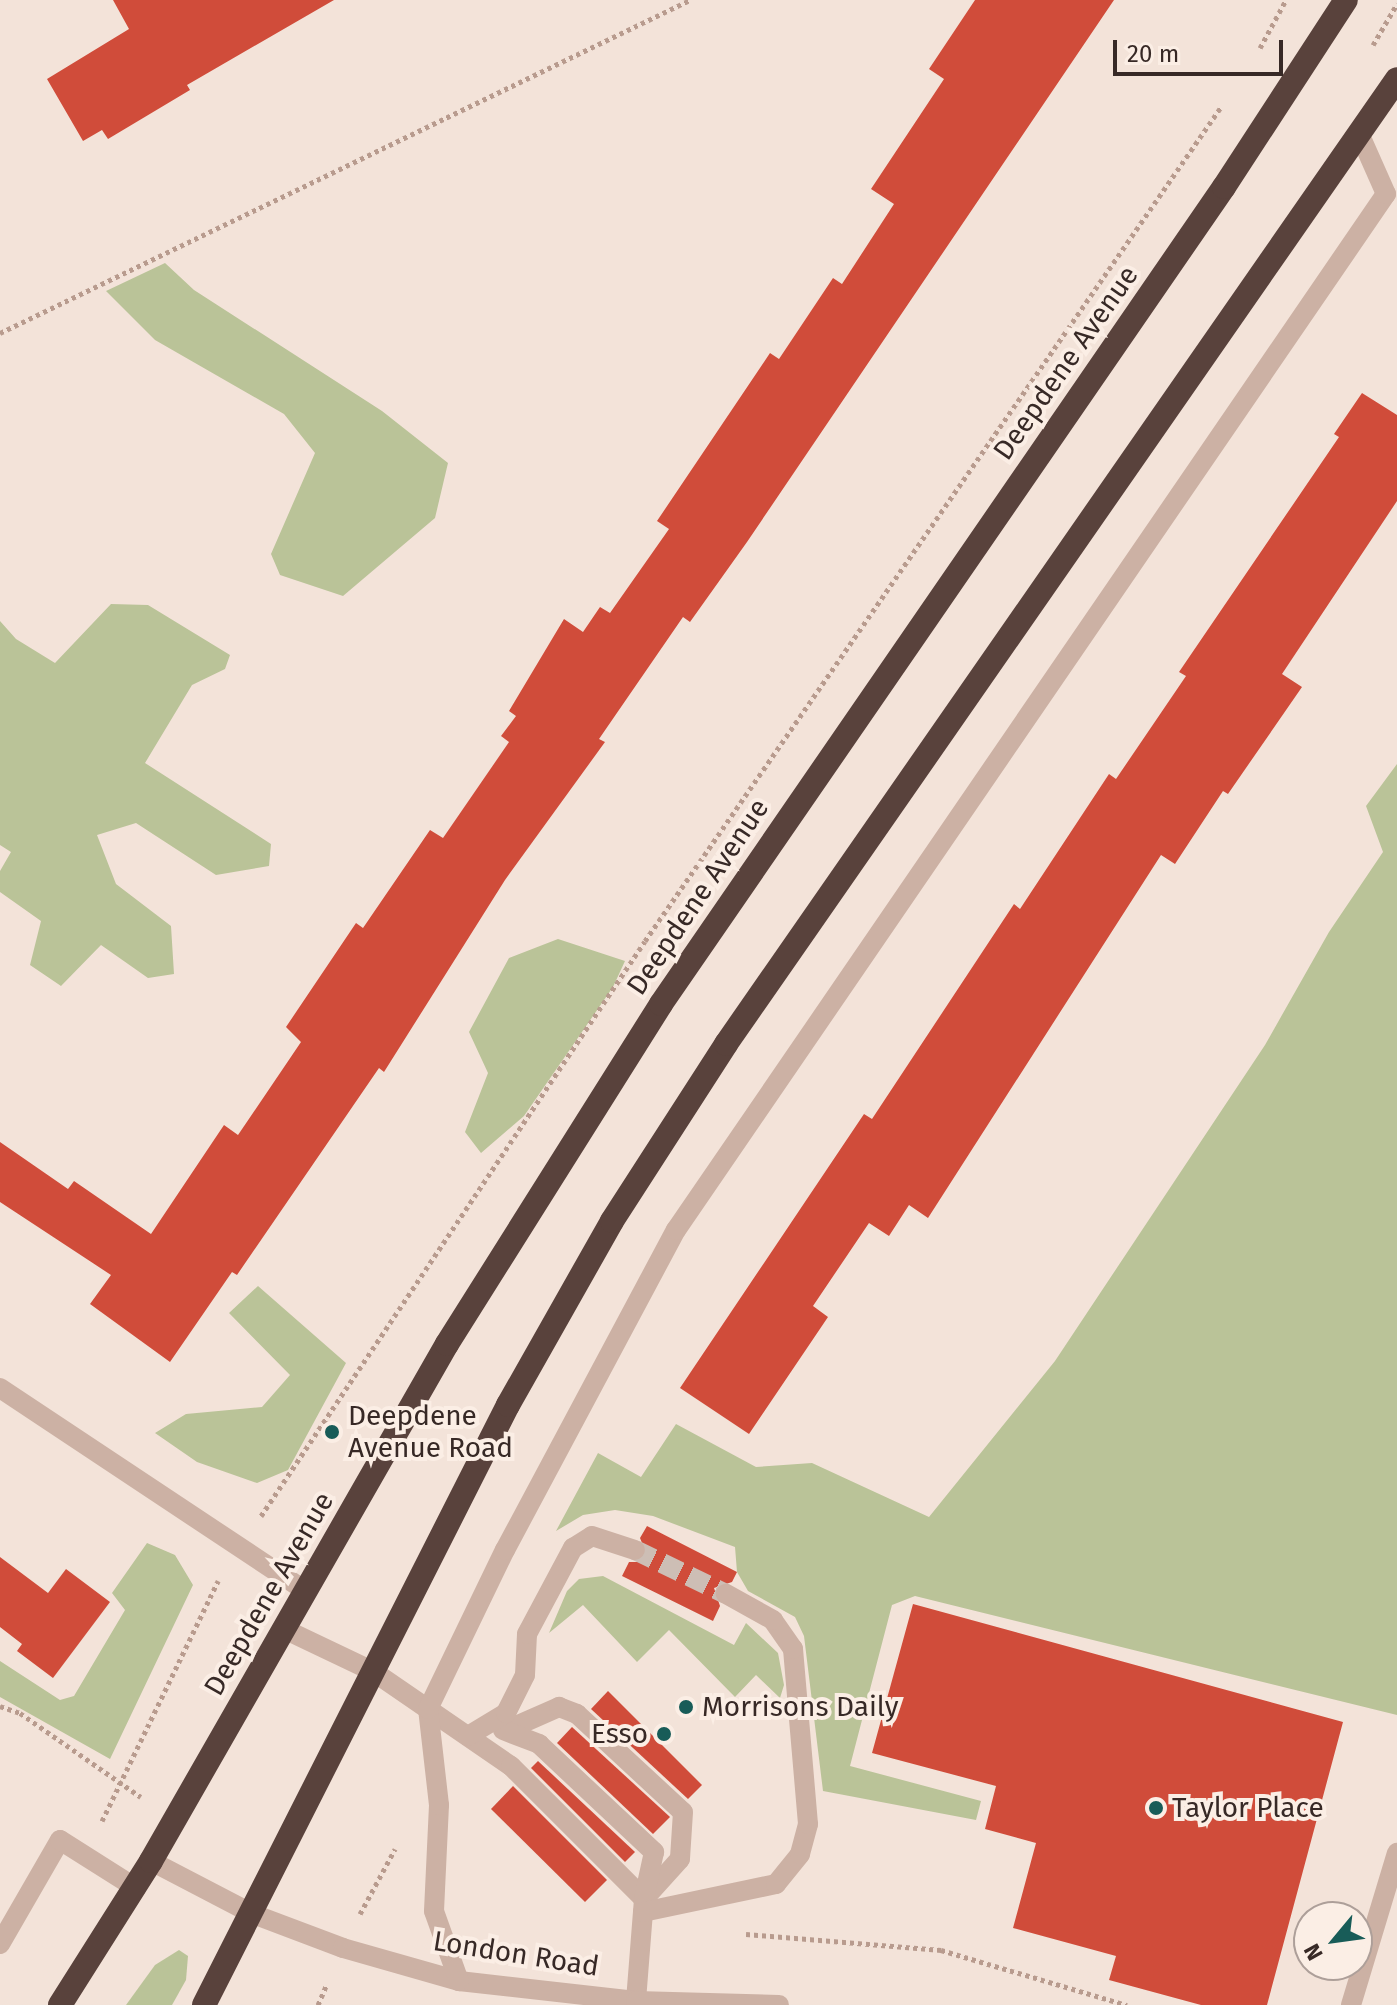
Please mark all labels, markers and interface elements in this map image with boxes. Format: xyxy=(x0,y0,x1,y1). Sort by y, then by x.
scale bar xyxy=(1117,24,1287,74)
text: 20 m xyxy=(1127,40,1179,68)
street label: Deepdene Avenue xyxy=(987,259,1145,467)
street label: Deepdene Avenue xyxy=(620,793,776,1001)
place label: Deepdene Avenue Road xyxy=(348,1399,513,1465)
marker: Deepdene Avenue Road xyxy=(323,1423,341,1441)
street label: Deepdene Avenue xyxy=(197,1486,341,1702)
place label: Morrisons Daily xyxy=(702,1690,899,1724)
marker: Morrisons Daily xyxy=(677,1698,695,1716)
place label: Esso xyxy=(591,1717,648,1751)
marker: Esso xyxy=(655,1725,673,1743)
place label: Taylor Place xyxy=(1172,1791,1324,1825)
marker: Taylor Place xyxy=(1147,1799,1165,1817)
north arrow xyxy=(1293,1901,1373,1981)
street label: London Road xyxy=(431,1924,601,1984)
text: N xyxy=(1298,1939,1329,1965)

